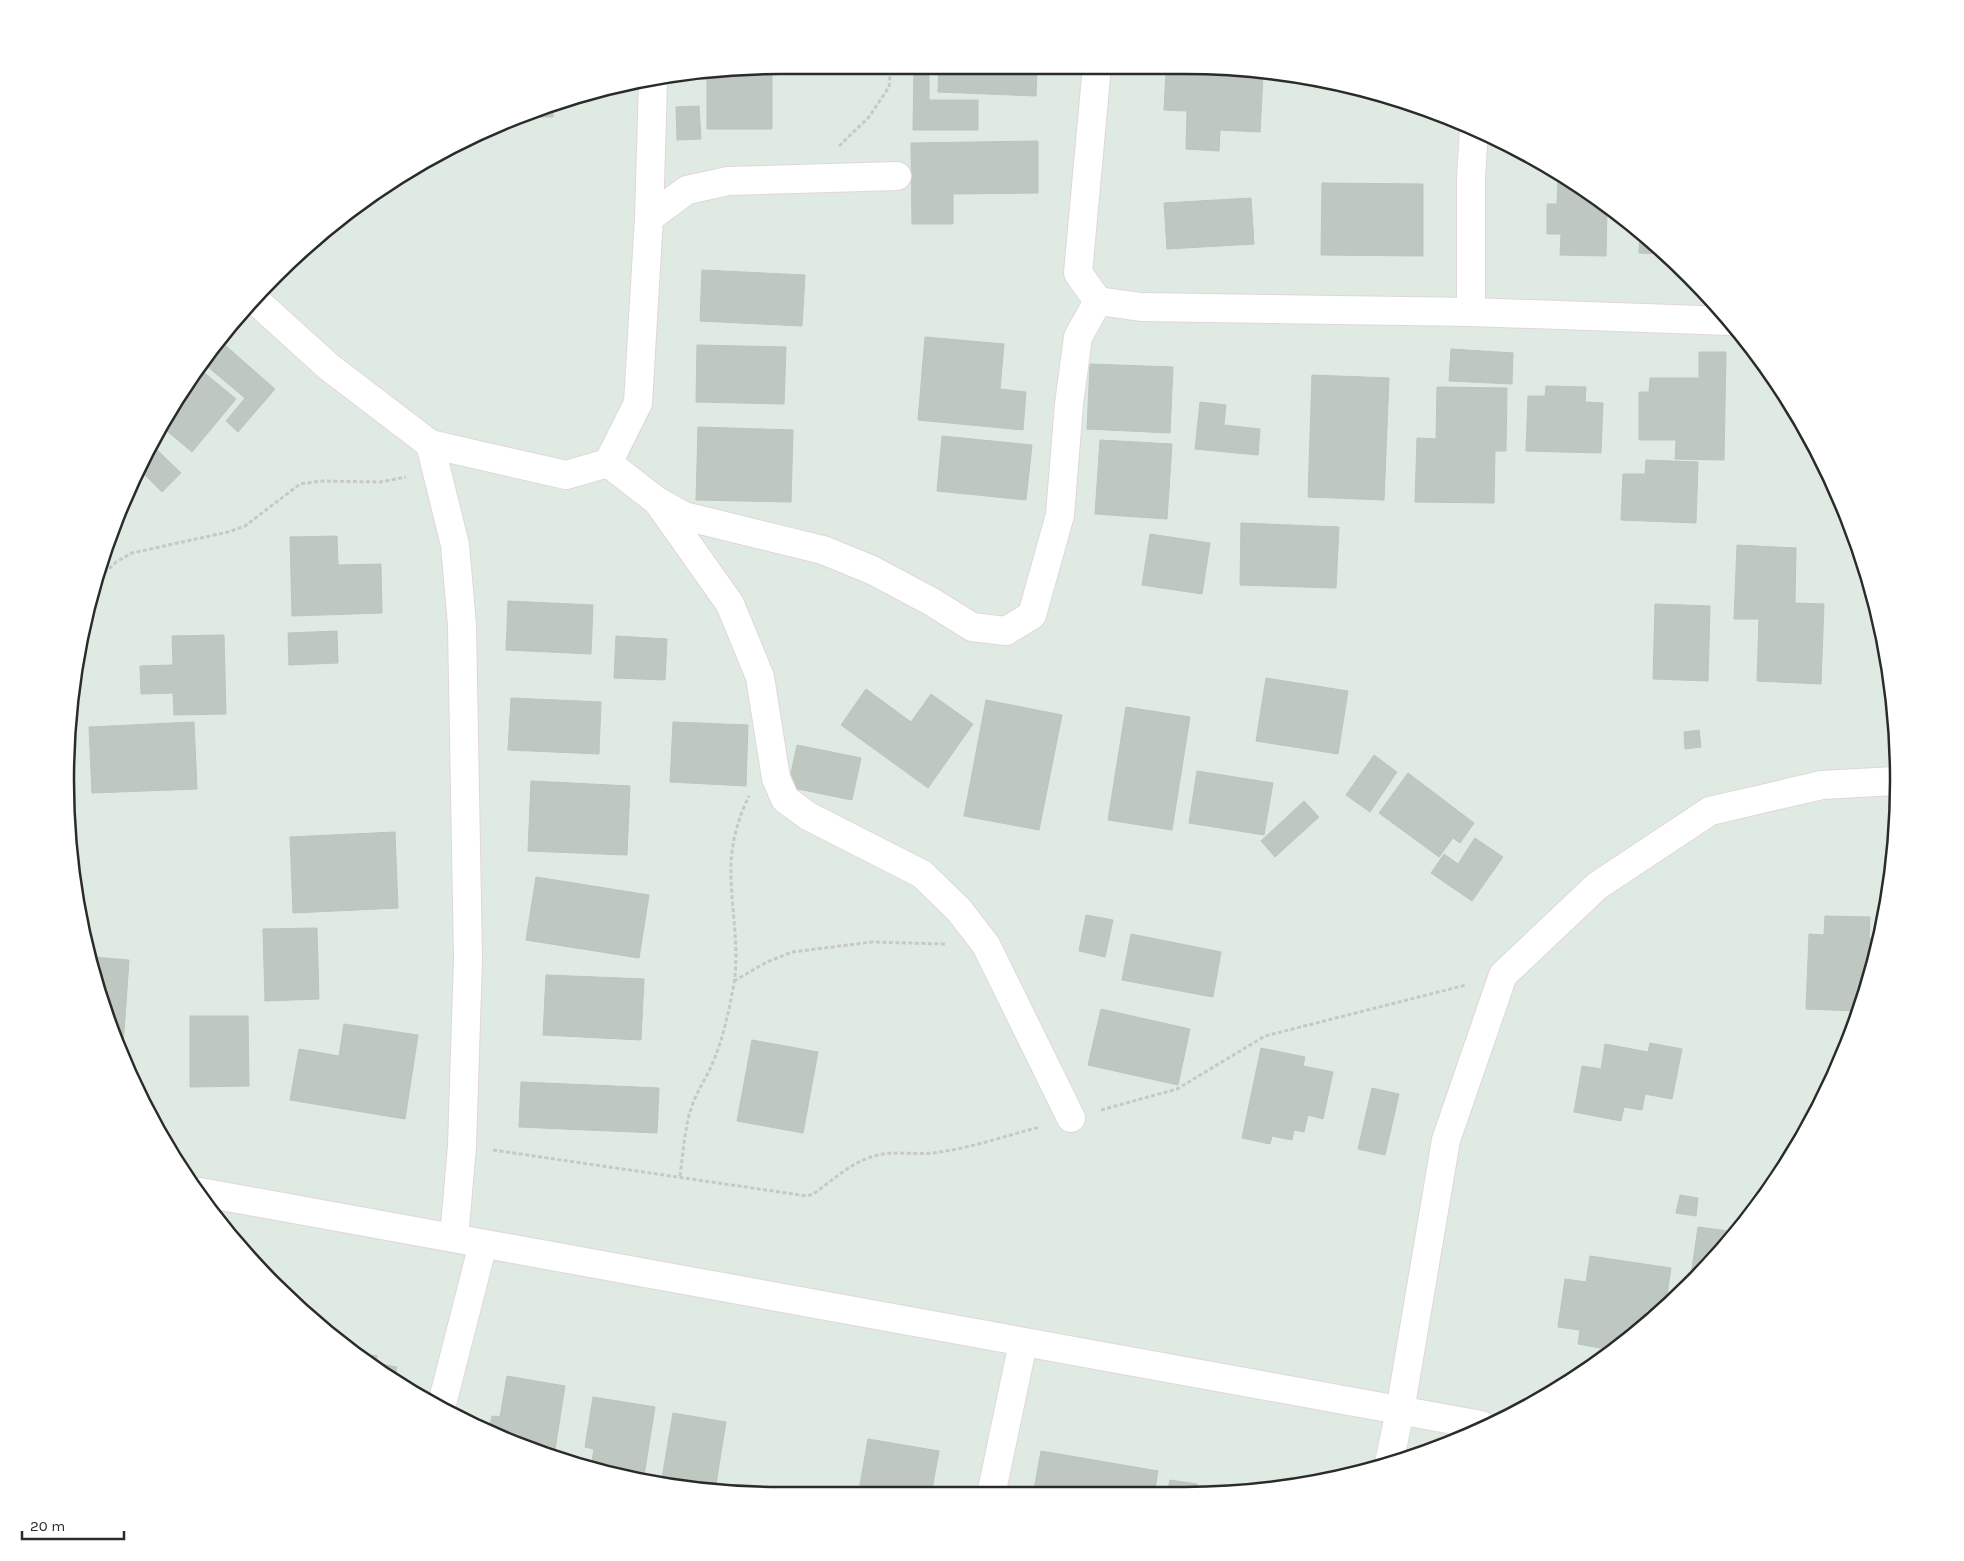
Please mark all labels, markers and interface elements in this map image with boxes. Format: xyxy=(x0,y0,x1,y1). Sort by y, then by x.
scale bar xyxy=(22,1508,125,1540)
text: 20 m xyxy=(30,1517,65,1535)

